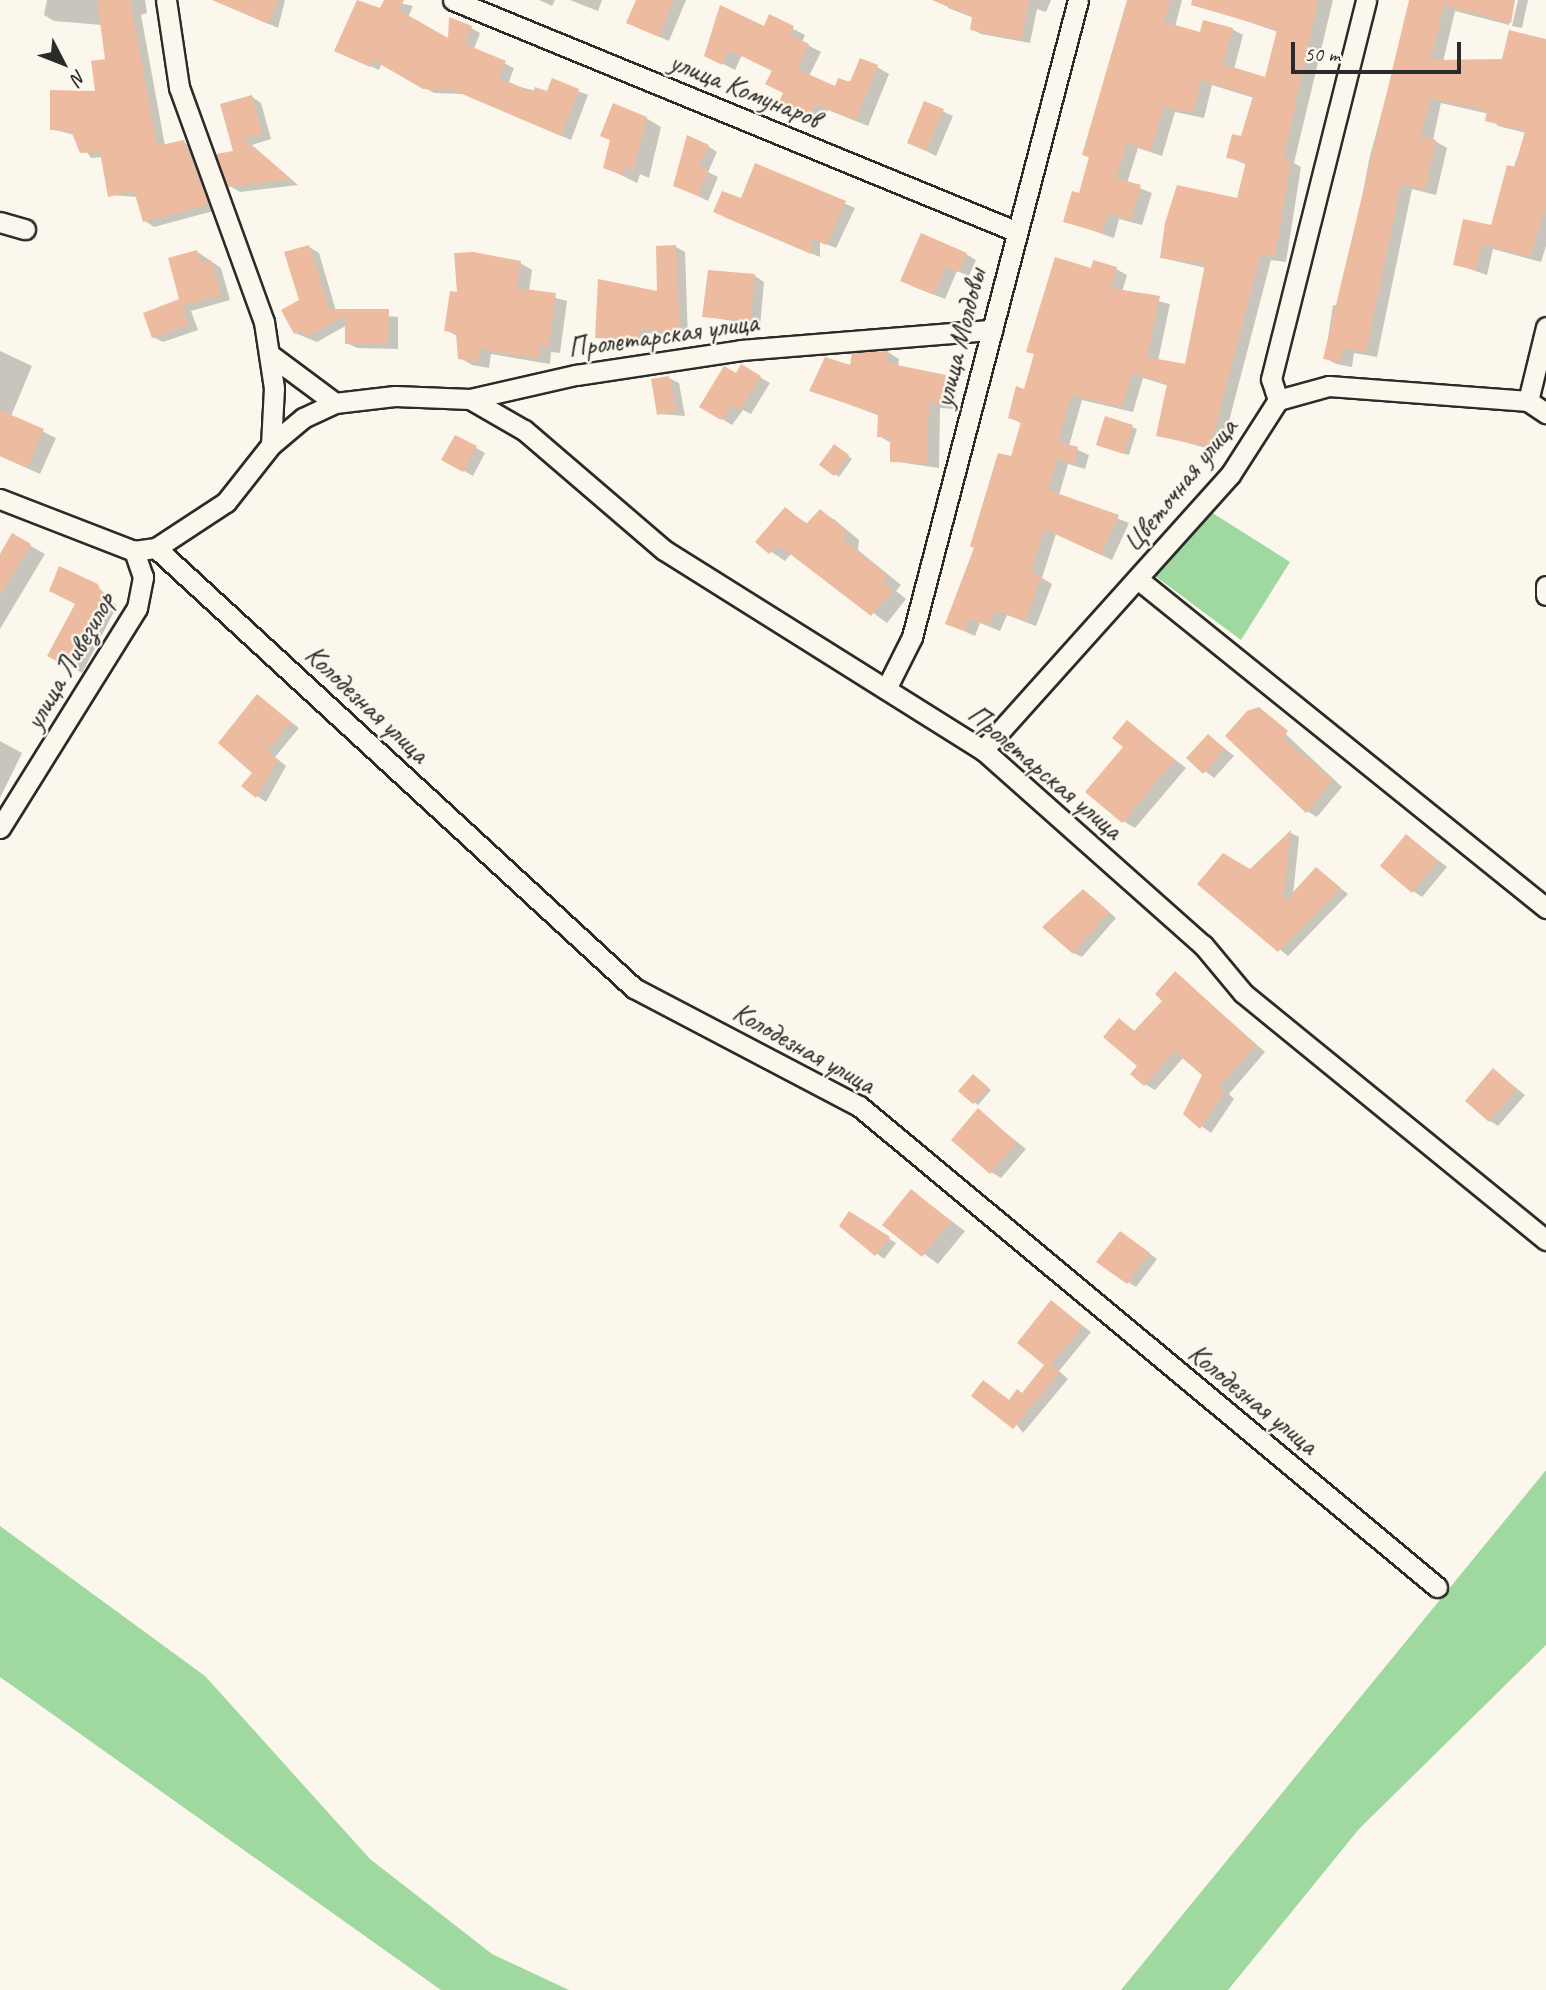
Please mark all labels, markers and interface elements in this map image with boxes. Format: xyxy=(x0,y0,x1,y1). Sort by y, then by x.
north arrow xyxy=(28,28,98,98)
scale bar xyxy=(1294,28,1464,72)
text: 50 m xyxy=(1304,41,1340,67)
street label: улица Комунаров xyxy=(665,45,825,135)
text: N xyxy=(66,65,91,89)
street label: улица Молдовы xyxy=(927,265,993,411)
street label: Пролетарская улица xyxy=(565,305,761,365)
street label: Цветочная улица xyxy=(1115,410,1245,560)
street label: улица Ливезилор xyxy=(17,586,123,736)
street label: Колодезная улица xyxy=(297,637,437,771)
street label: Пролетарская улица xyxy=(960,697,1130,847)
street label: Колодезная улица xyxy=(726,994,882,1102)
street label: Колодезная улица xyxy=(1180,1336,1326,1462)

